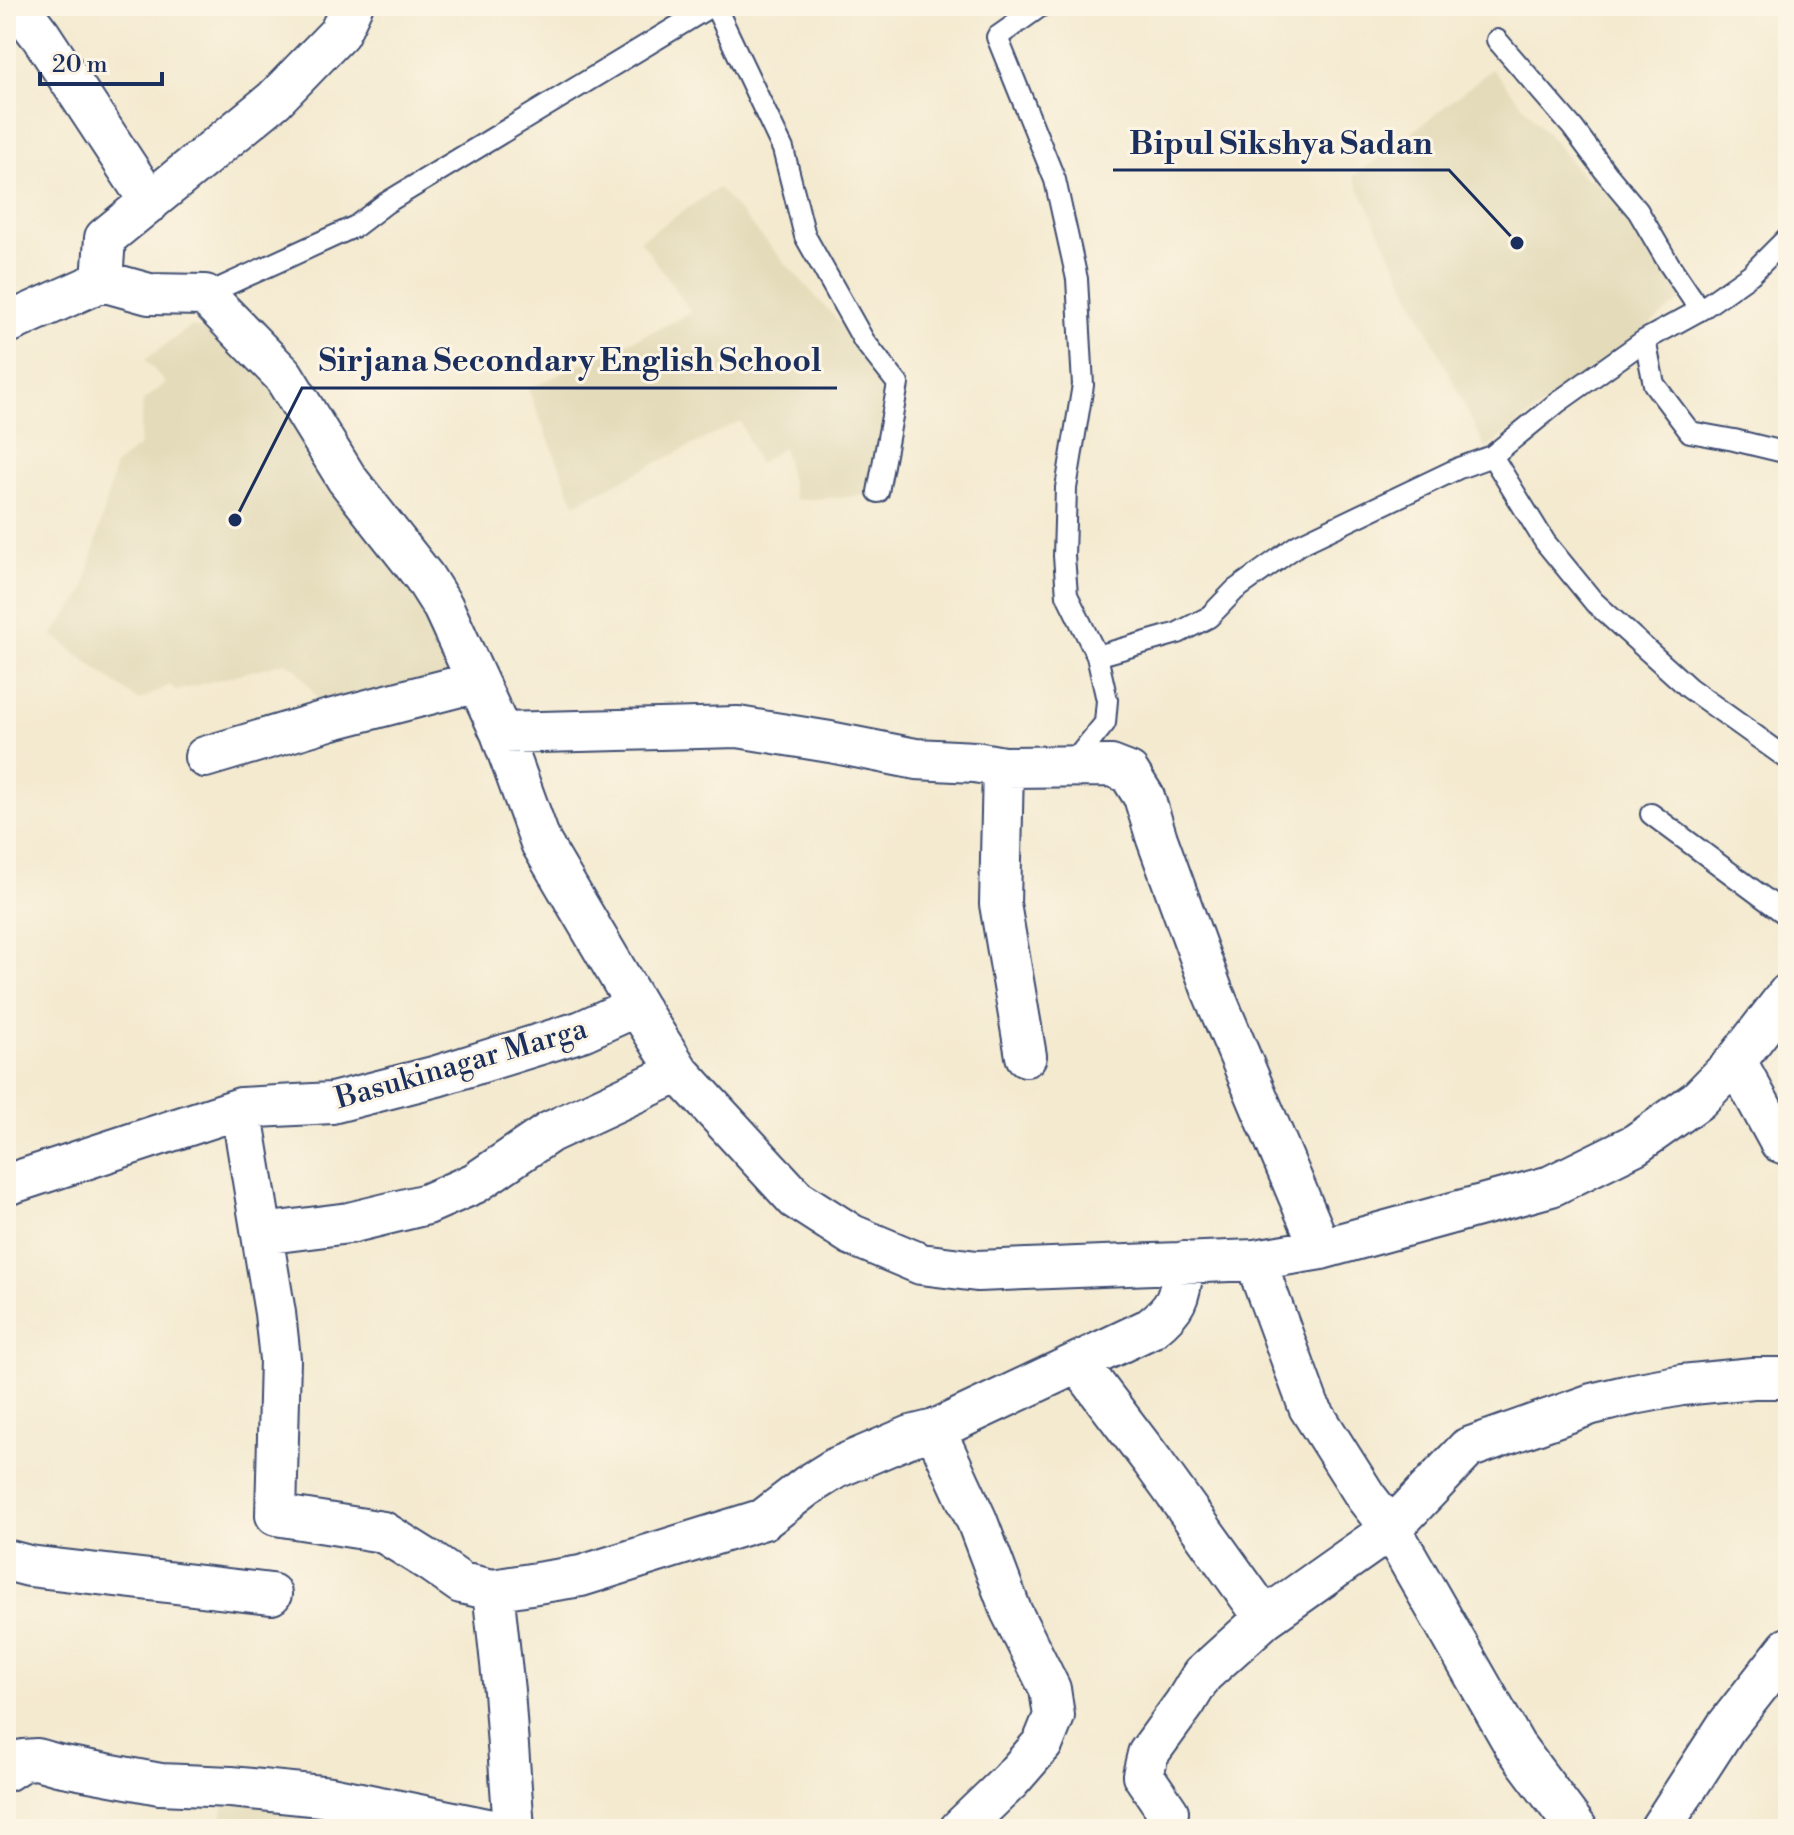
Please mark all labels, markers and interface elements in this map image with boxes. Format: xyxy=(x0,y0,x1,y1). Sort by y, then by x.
scale bar xyxy=(40,36,162,86)
text: 20 m xyxy=(52,50,108,80)
callout: Bipul Sikshya Sadan xyxy=(1113,114,1449,170)
text: Bipul Sikshya Sadan xyxy=(1129,124,1433,164)
callout: Sirjana Secondary English School xyxy=(302,332,837,388)
text: Sirjana Secondary English School xyxy=(318,341,822,381)
street label: Basukinagar Marga xyxy=(330,1010,592,1118)

